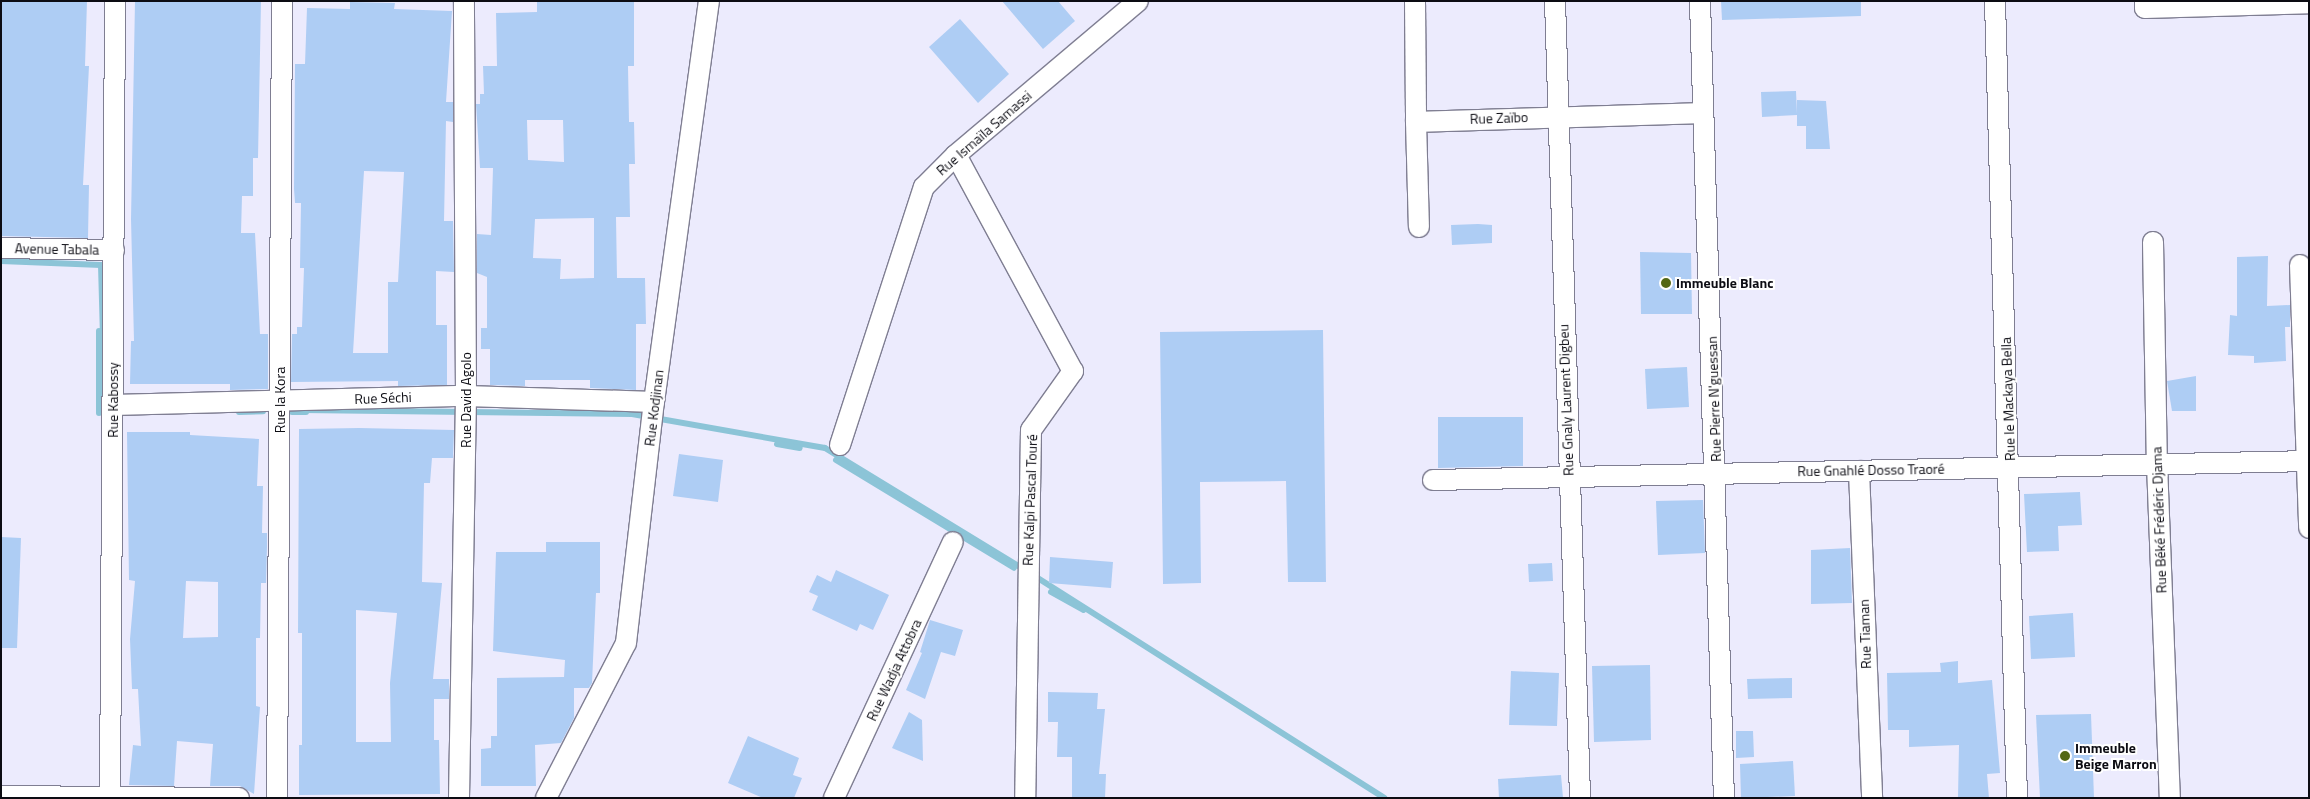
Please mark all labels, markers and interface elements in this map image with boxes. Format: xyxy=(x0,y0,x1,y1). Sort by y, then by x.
street label: Rue Ismaïla Samassi xyxy=(933,87,1035,179)
street label: Rue Zaïbo xyxy=(1469,109,1529,127)
street label: Avenue Tabala xyxy=(15,240,99,258)
place label: Immeuble Blanc xyxy=(1676,275,1773,291)
marker: Immeuble Blanc xyxy=(1660,277,1672,289)
street label: Rue Gnaly Laurent Digbeu xyxy=(1555,324,1577,476)
street label: Rue Pierre N'guessan xyxy=(1703,336,1725,462)
street label: Rue le Mackaya Bella xyxy=(1997,337,2019,461)
street label: Rue David Agolo xyxy=(458,352,474,448)
street label: Rue Kabossy xyxy=(105,362,121,438)
street label: Rue la Kora xyxy=(272,367,288,433)
street label: Rue Kodjinan xyxy=(641,369,667,447)
street label: Rue Séchi xyxy=(354,389,412,407)
street label: Rue Kalpi Pascal Touré xyxy=(1019,434,1041,566)
street label: Rue Béké Frédéric Djama xyxy=(2148,446,2170,594)
street label: Rue Gnahlé Dosso Traoré xyxy=(1797,460,1945,480)
street label: Rue Tiaman xyxy=(1855,599,1875,669)
street label: Rue Wadja Attobra xyxy=(863,616,925,724)
place label: Immeuble Beige Marron xyxy=(2075,740,2157,772)
marker: Immeuble Beige Marron xyxy=(2059,750,2071,762)

